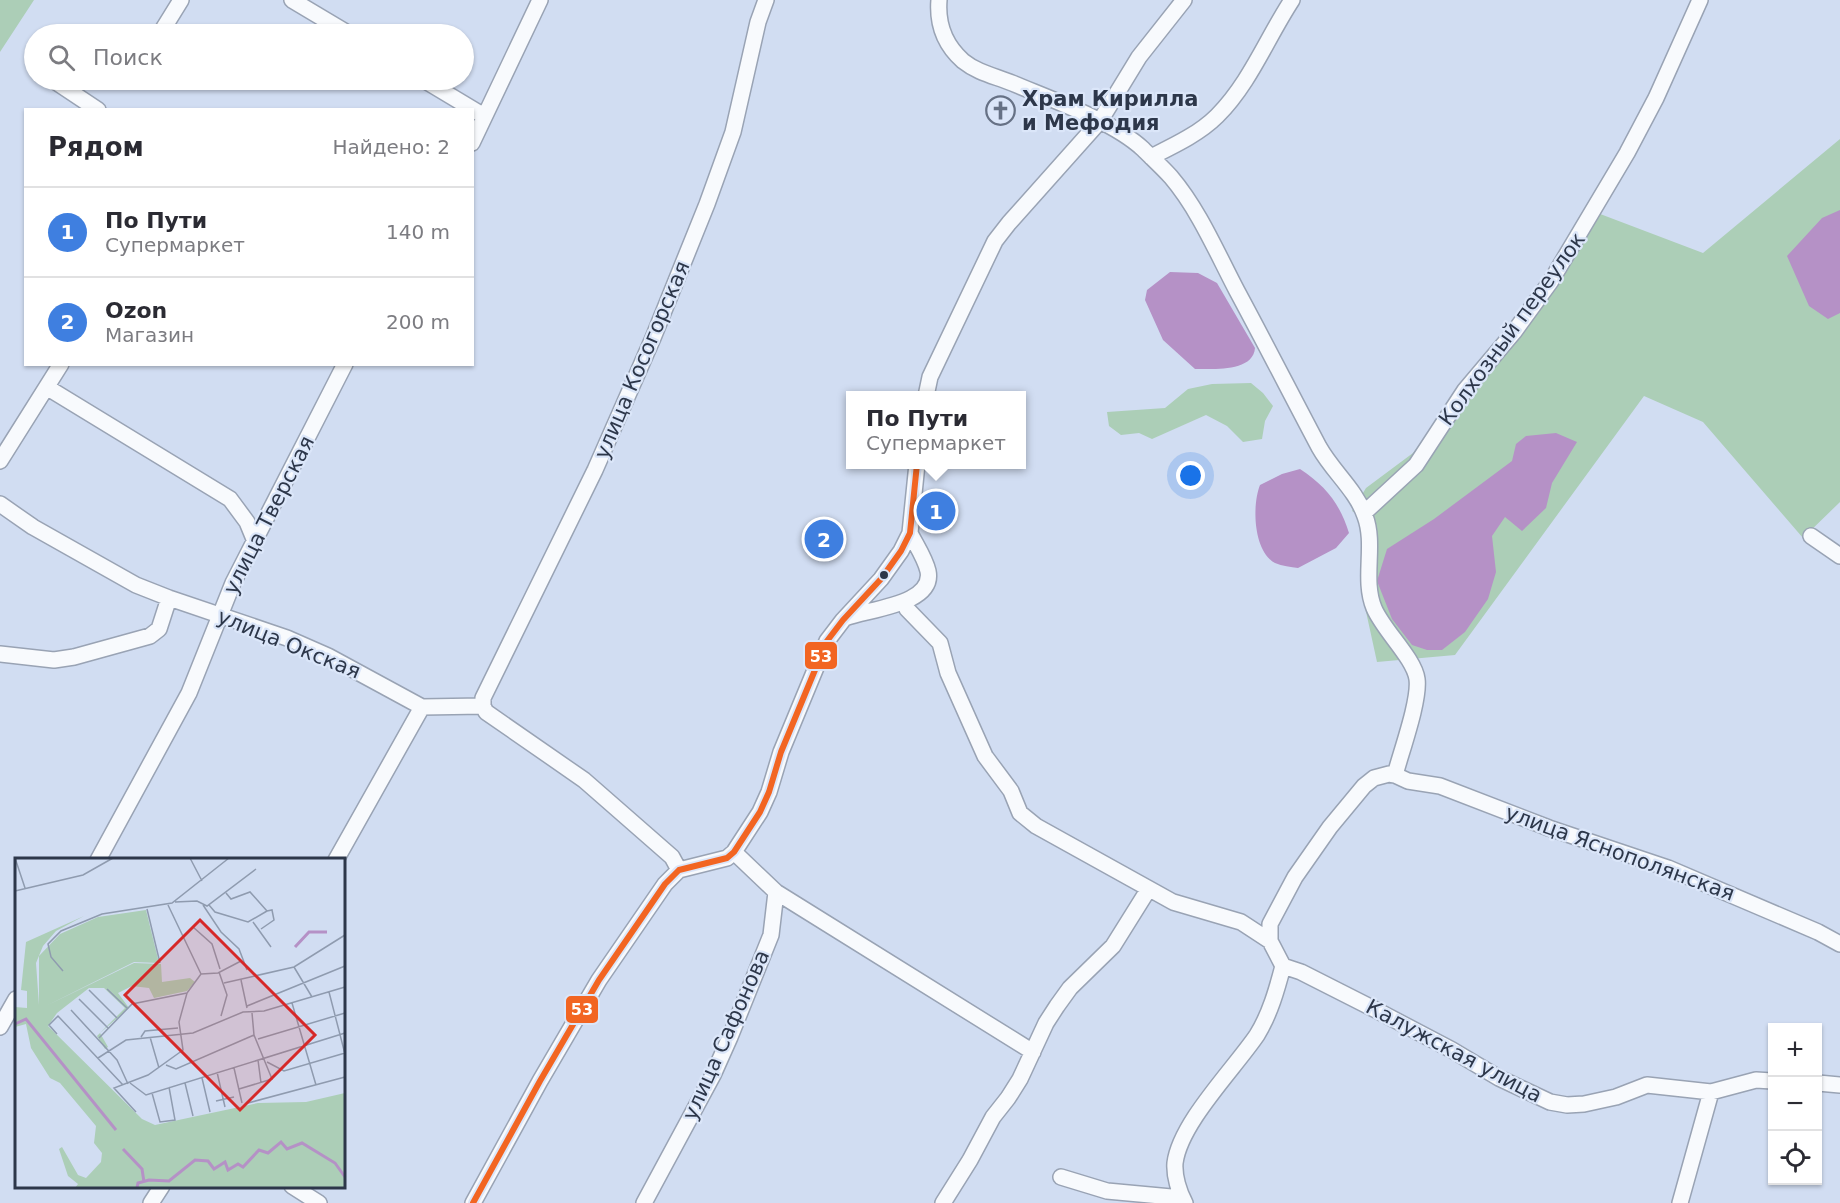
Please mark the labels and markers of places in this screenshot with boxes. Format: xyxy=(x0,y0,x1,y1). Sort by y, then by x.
place label: Храм Кирилла и Мефодия xyxy=(1022,87,1198,135)
church icon: Храм Кирилла и Мефодия xyxy=(985,95,1017,127)
pin: 1 xyxy=(916,488,956,534)
pin: 2 xyxy=(804,516,844,562)
unlabelled marker xyxy=(878,569,890,581)

